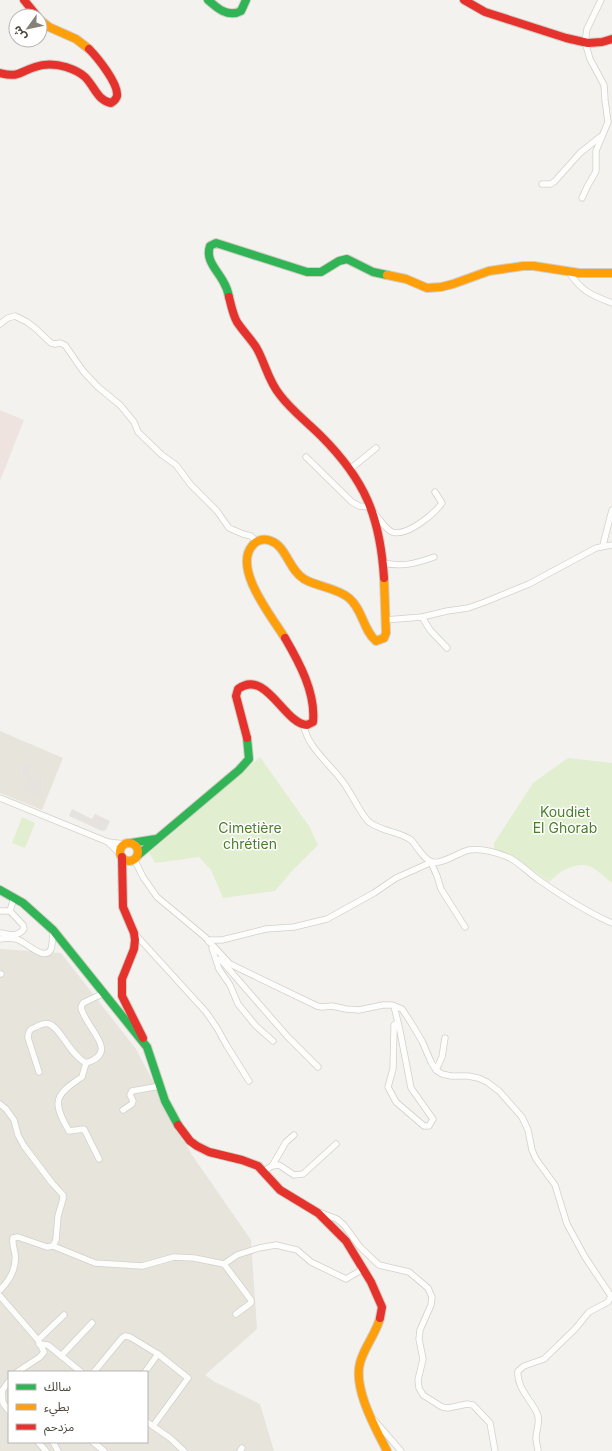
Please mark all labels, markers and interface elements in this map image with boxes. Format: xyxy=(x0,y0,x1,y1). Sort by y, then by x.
north arrow xyxy=(8,8,48,48)
text: ش xyxy=(10,23,30,44)
park label: Koudiet El Ghorab xyxy=(533,803,597,836)
park label: Cimetière chrétien xyxy=(218,819,282,852)
legend xyxy=(8,1371,148,1443)
text: سالك xyxy=(44,1379,71,1394)
text: بطيء xyxy=(44,1399,70,1417)
text: مزدحم xyxy=(44,1419,74,1436)

